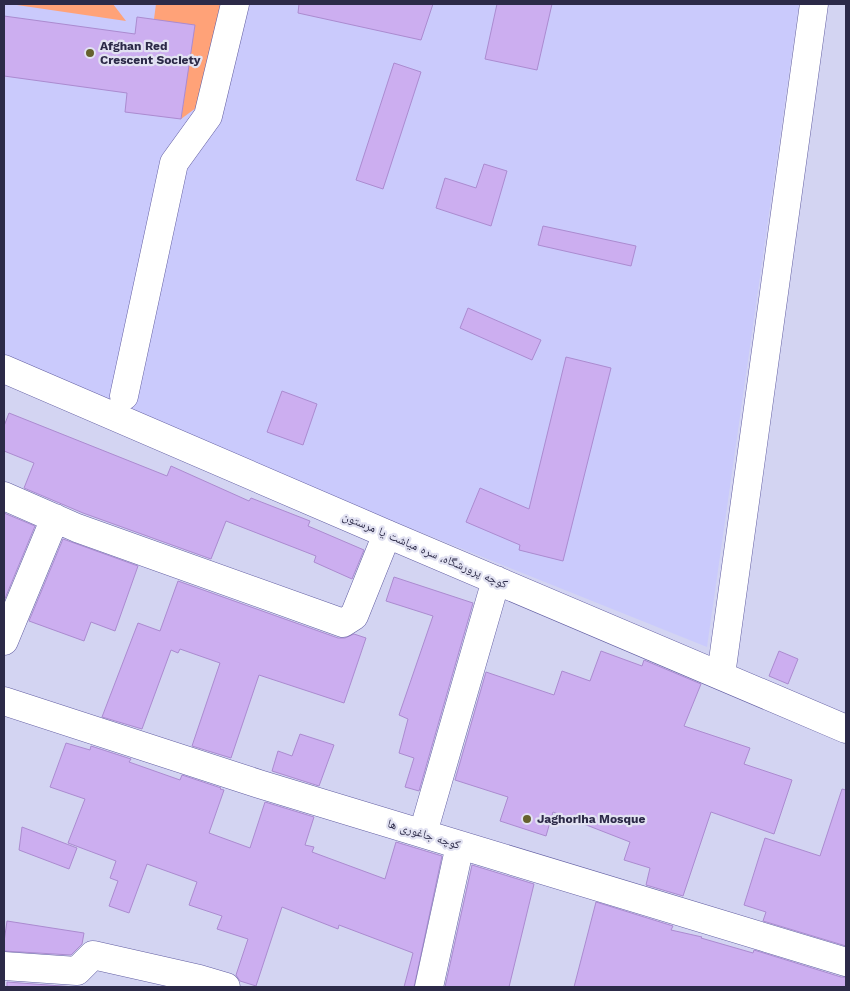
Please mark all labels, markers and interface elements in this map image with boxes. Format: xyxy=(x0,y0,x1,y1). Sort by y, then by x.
place label: Afghan Red Crescent Society xyxy=(100,39,201,67)
marker: Afghan Red Crescent Society xyxy=(84,47,96,59)
street label: کوچه پرورشگاه، سره میاشت یا مرستون xyxy=(340,509,510,591)
place label: Jaghoriha Mosque xyxy=(537,812,645,826)
marker: Jaghoriha Mosque xyxy=(521,813,533,825)
street label: کوچه جاغوری ها xyxy=(386,816,462,852)

